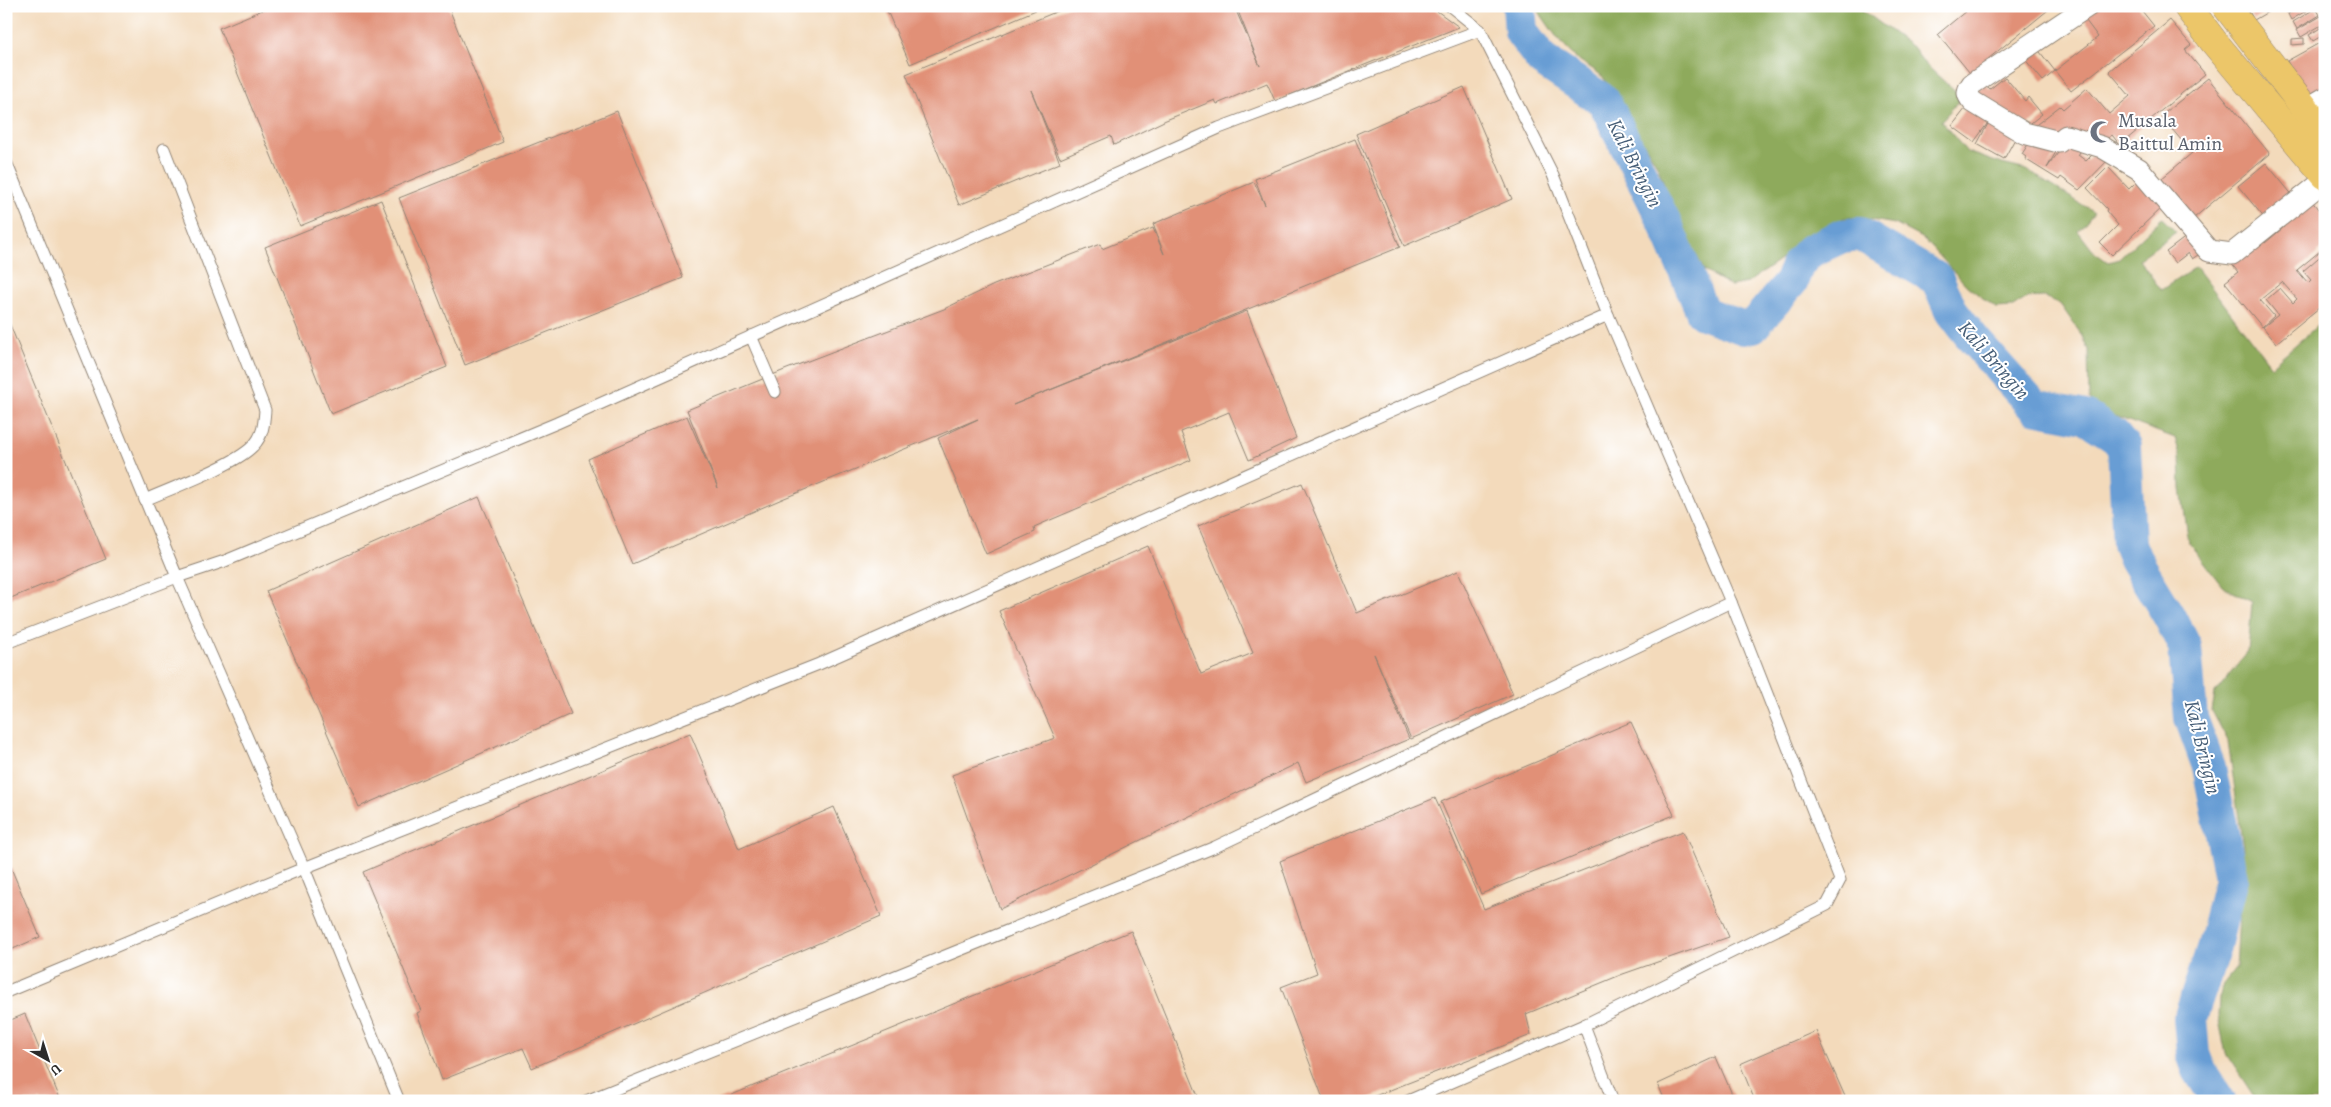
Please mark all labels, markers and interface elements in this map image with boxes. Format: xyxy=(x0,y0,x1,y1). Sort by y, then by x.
place label: Musala Baittul Amin xyxy=(2118,107,2222,157)
water label: Kali Bringin xyxy=(1601,114,1669,212)
mosque icon: Musala Baittul Amin xyxy=(2088,119,2114,145)
water label: Kali Bringin xyxy=(1952,314,2036,406)
water label: Kali Bringin xyxy=(2178,697,2228,797)
north arrow xyxy=(22,1034,72,1084)
text: U xyxy=(46,1059,65,1080)

